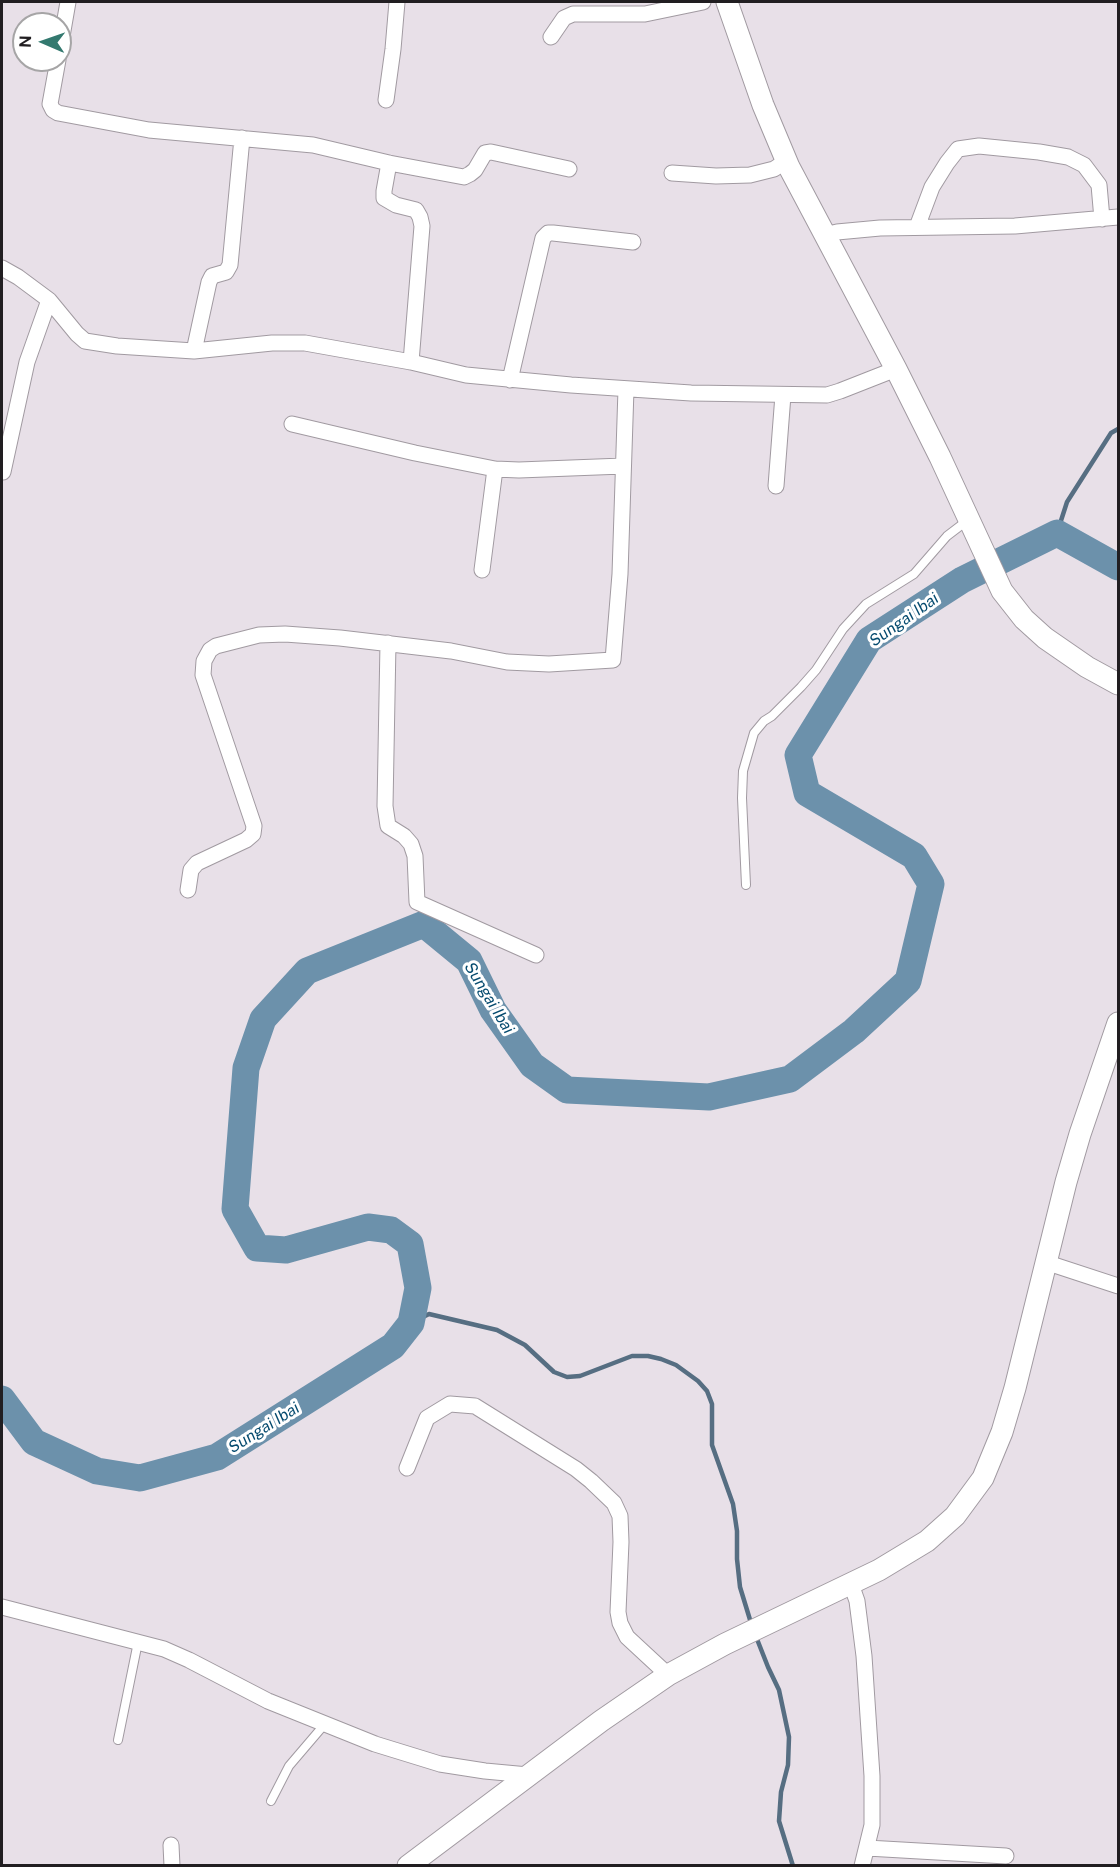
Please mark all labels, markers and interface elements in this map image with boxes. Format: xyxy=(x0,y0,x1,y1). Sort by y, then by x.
north arrow xyxy=(12,12,72,72)
text: N xyxy=(16,35,35,48)
water label: Sungai Ibai xyxy=(866,589,942,651)
water label: Sungai Ibai xyxy=(460,959,518,1037)
water label: Sungai Ibai xyxy=(225,1399,303,1457)

